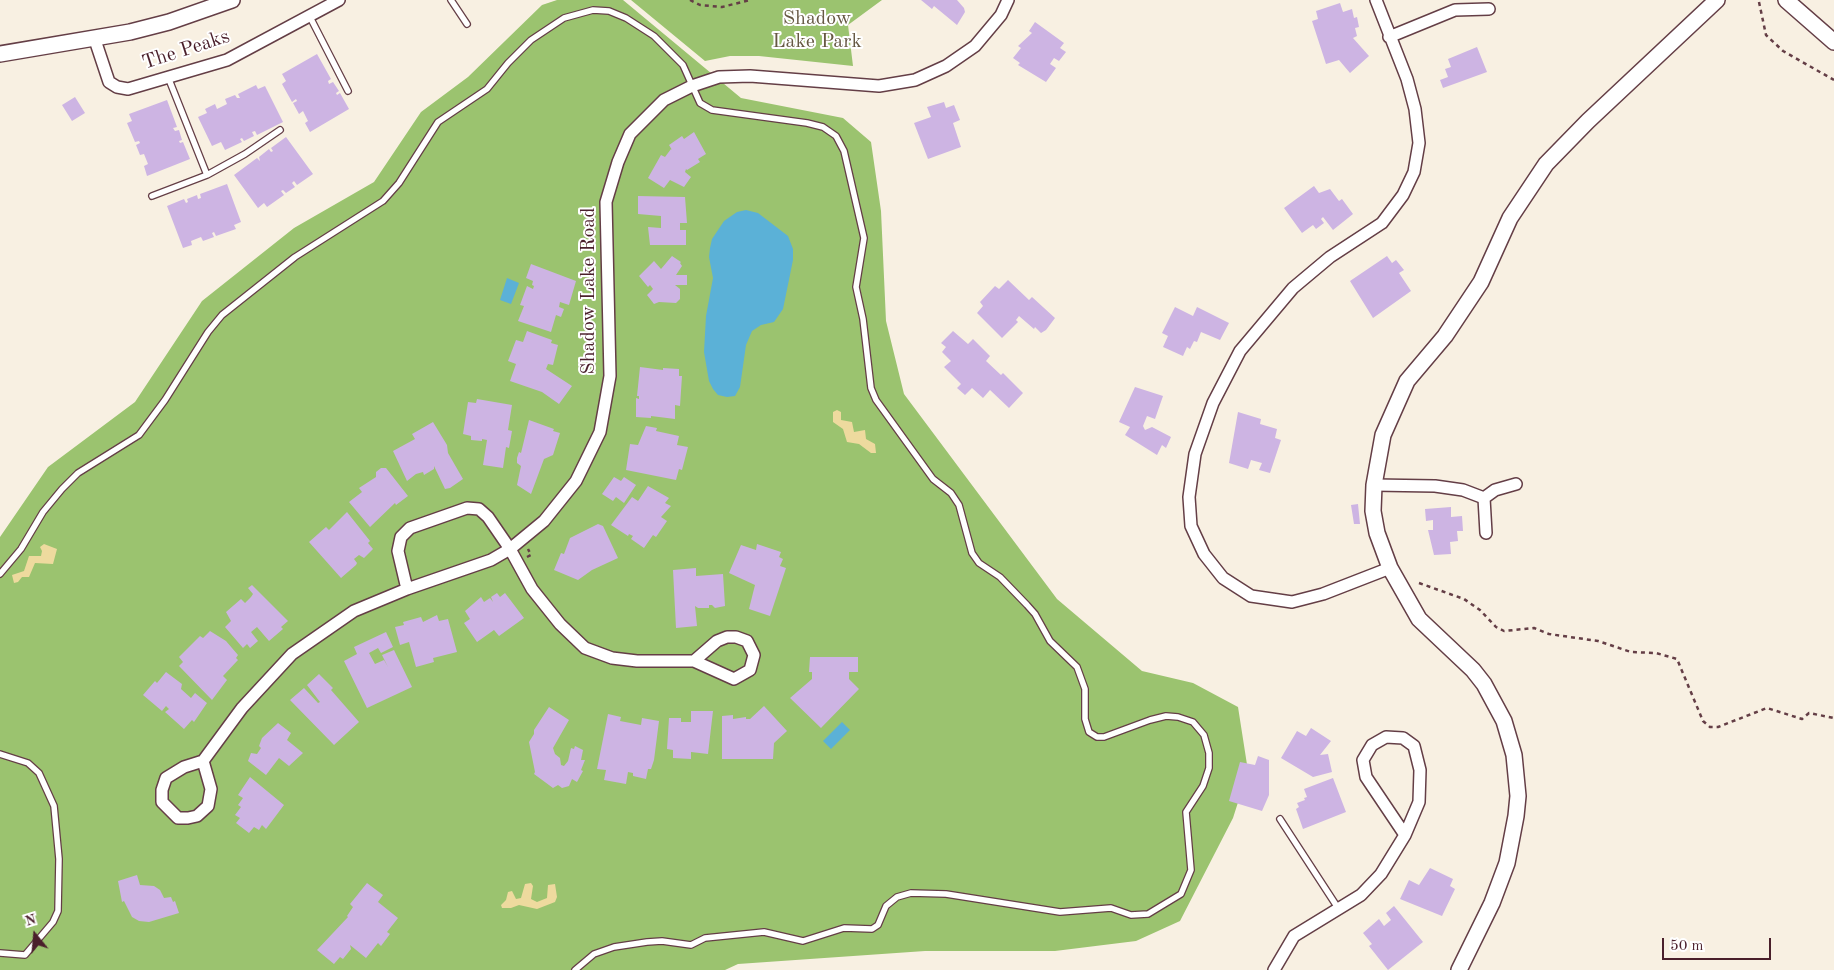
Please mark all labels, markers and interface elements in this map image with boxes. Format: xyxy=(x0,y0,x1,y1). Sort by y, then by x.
park label: Shadow Lake Park xyxy=(772,7,862,54)
street label: The Peaks xyxy=(139,25,233,75)
street label: Shadow Lake Road xyxy=(577,207,601,375)
north arrow xyxy=(10,910,60,960)
text: N xyxy=(23,912,38,929)
scale bar xyxy=(1664,928,1773,960)
text: 50 m xyxy=(1670,939,1704,954)

